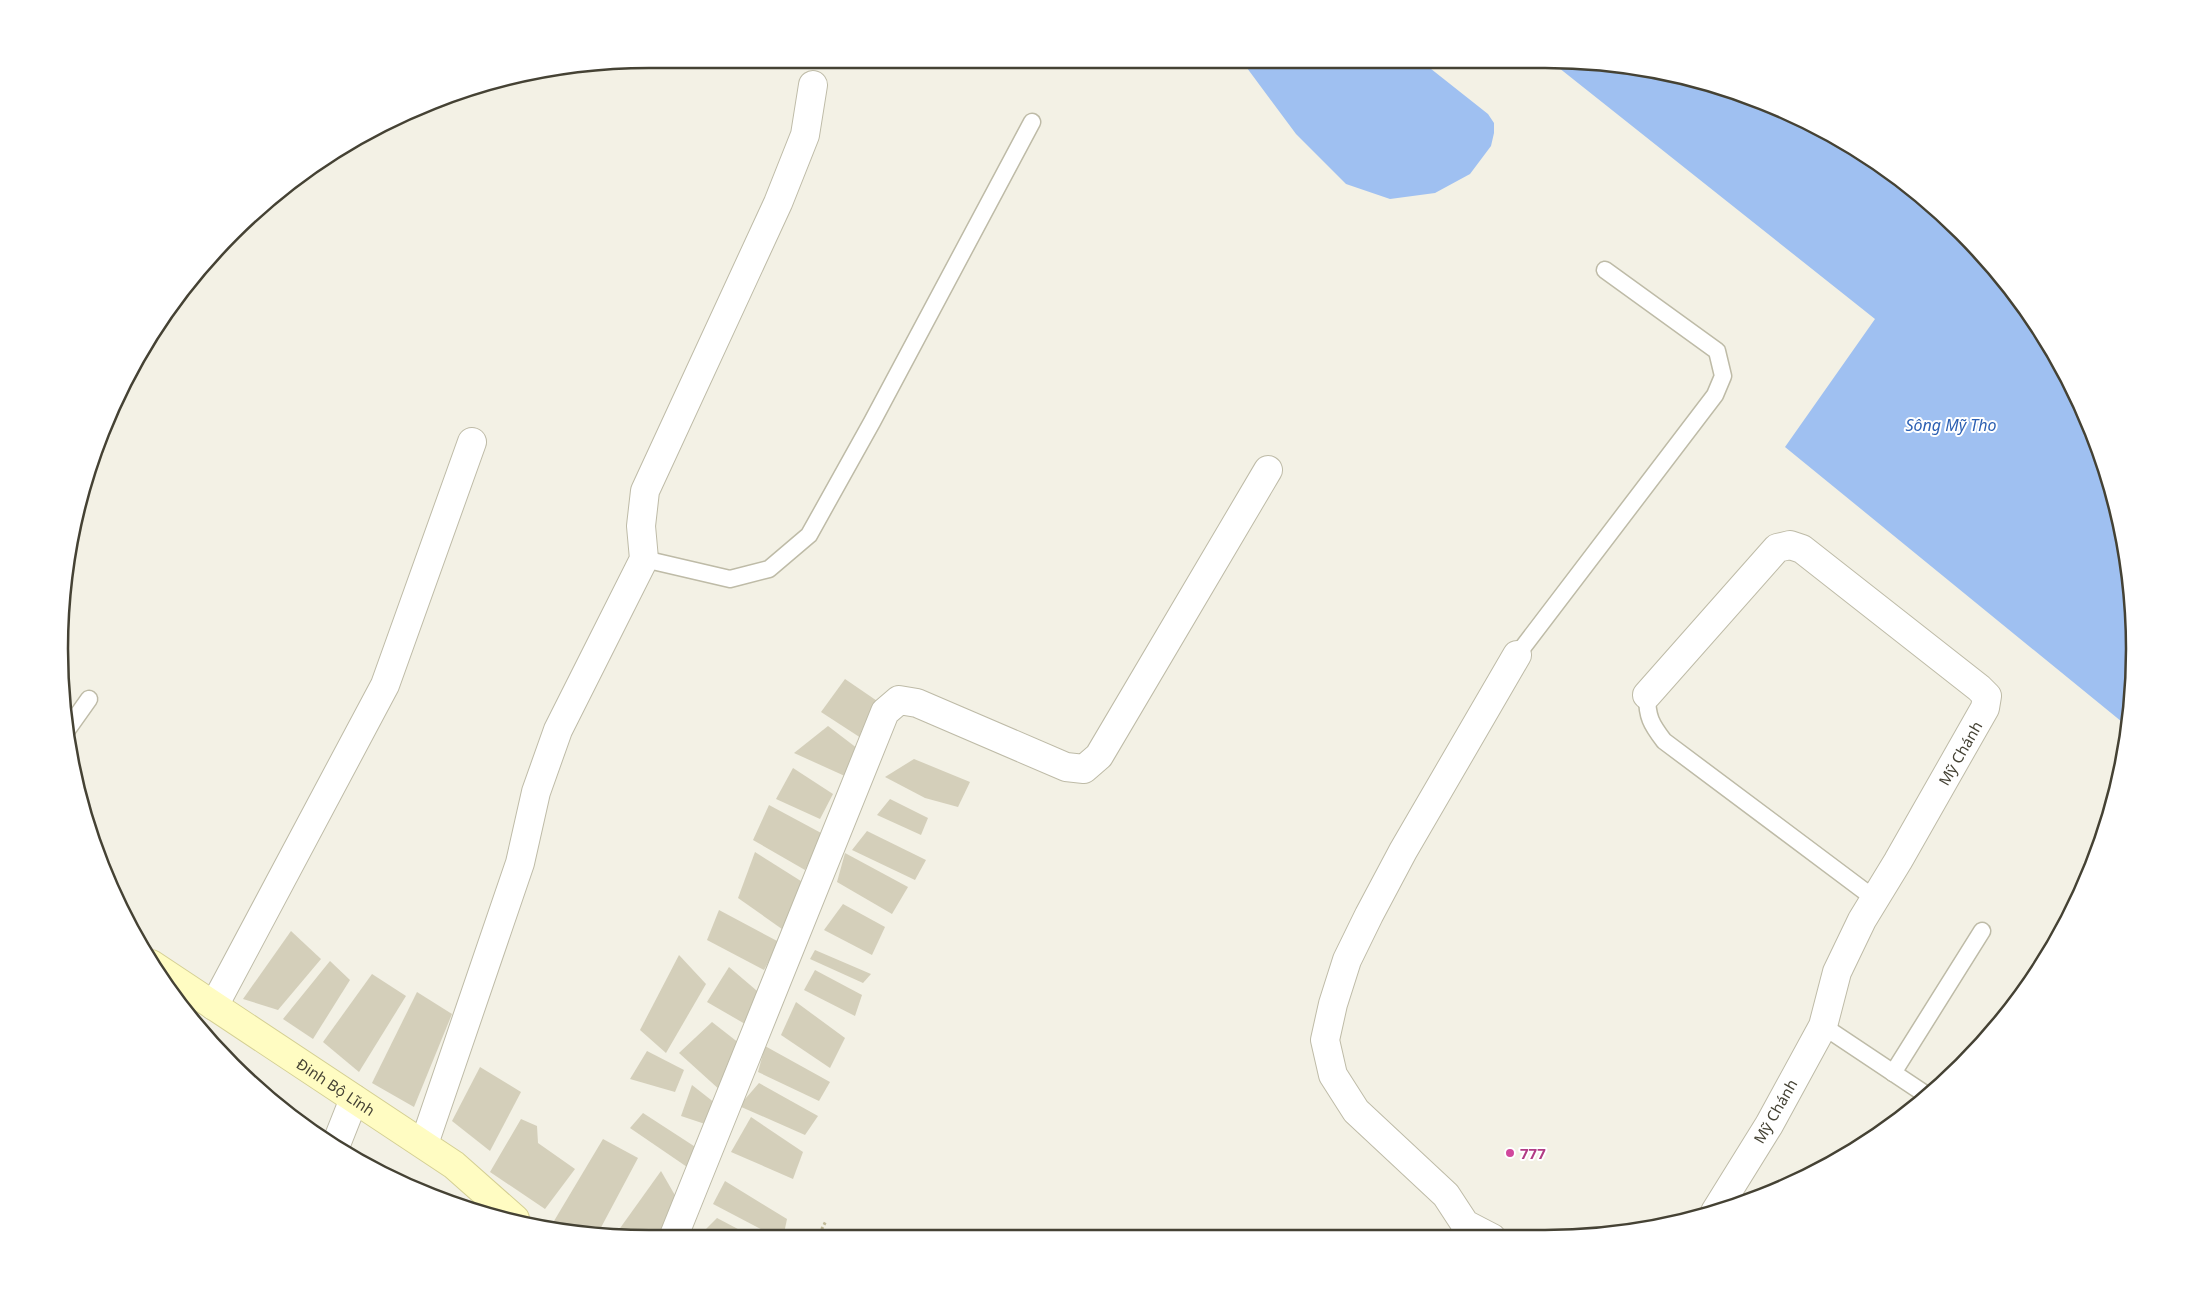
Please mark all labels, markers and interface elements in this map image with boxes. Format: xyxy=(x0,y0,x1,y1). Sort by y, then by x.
water label: Sông Mỹ Tho xyxy=(1905,414,1997,436)
street label: Mỹ Chánh xyxy=(1934,717,1986,789)
street label: Đinh Bộ Lĩnh xyxy=(293,1053,379,1120)
street label: Mỹ Chánh xyxy=(1749,1075,1801,1147)
place label: 777 xyxy=(1520,1143,1546,1163)
marker: 777 xyxy=(1504,1147,1516,1159)

